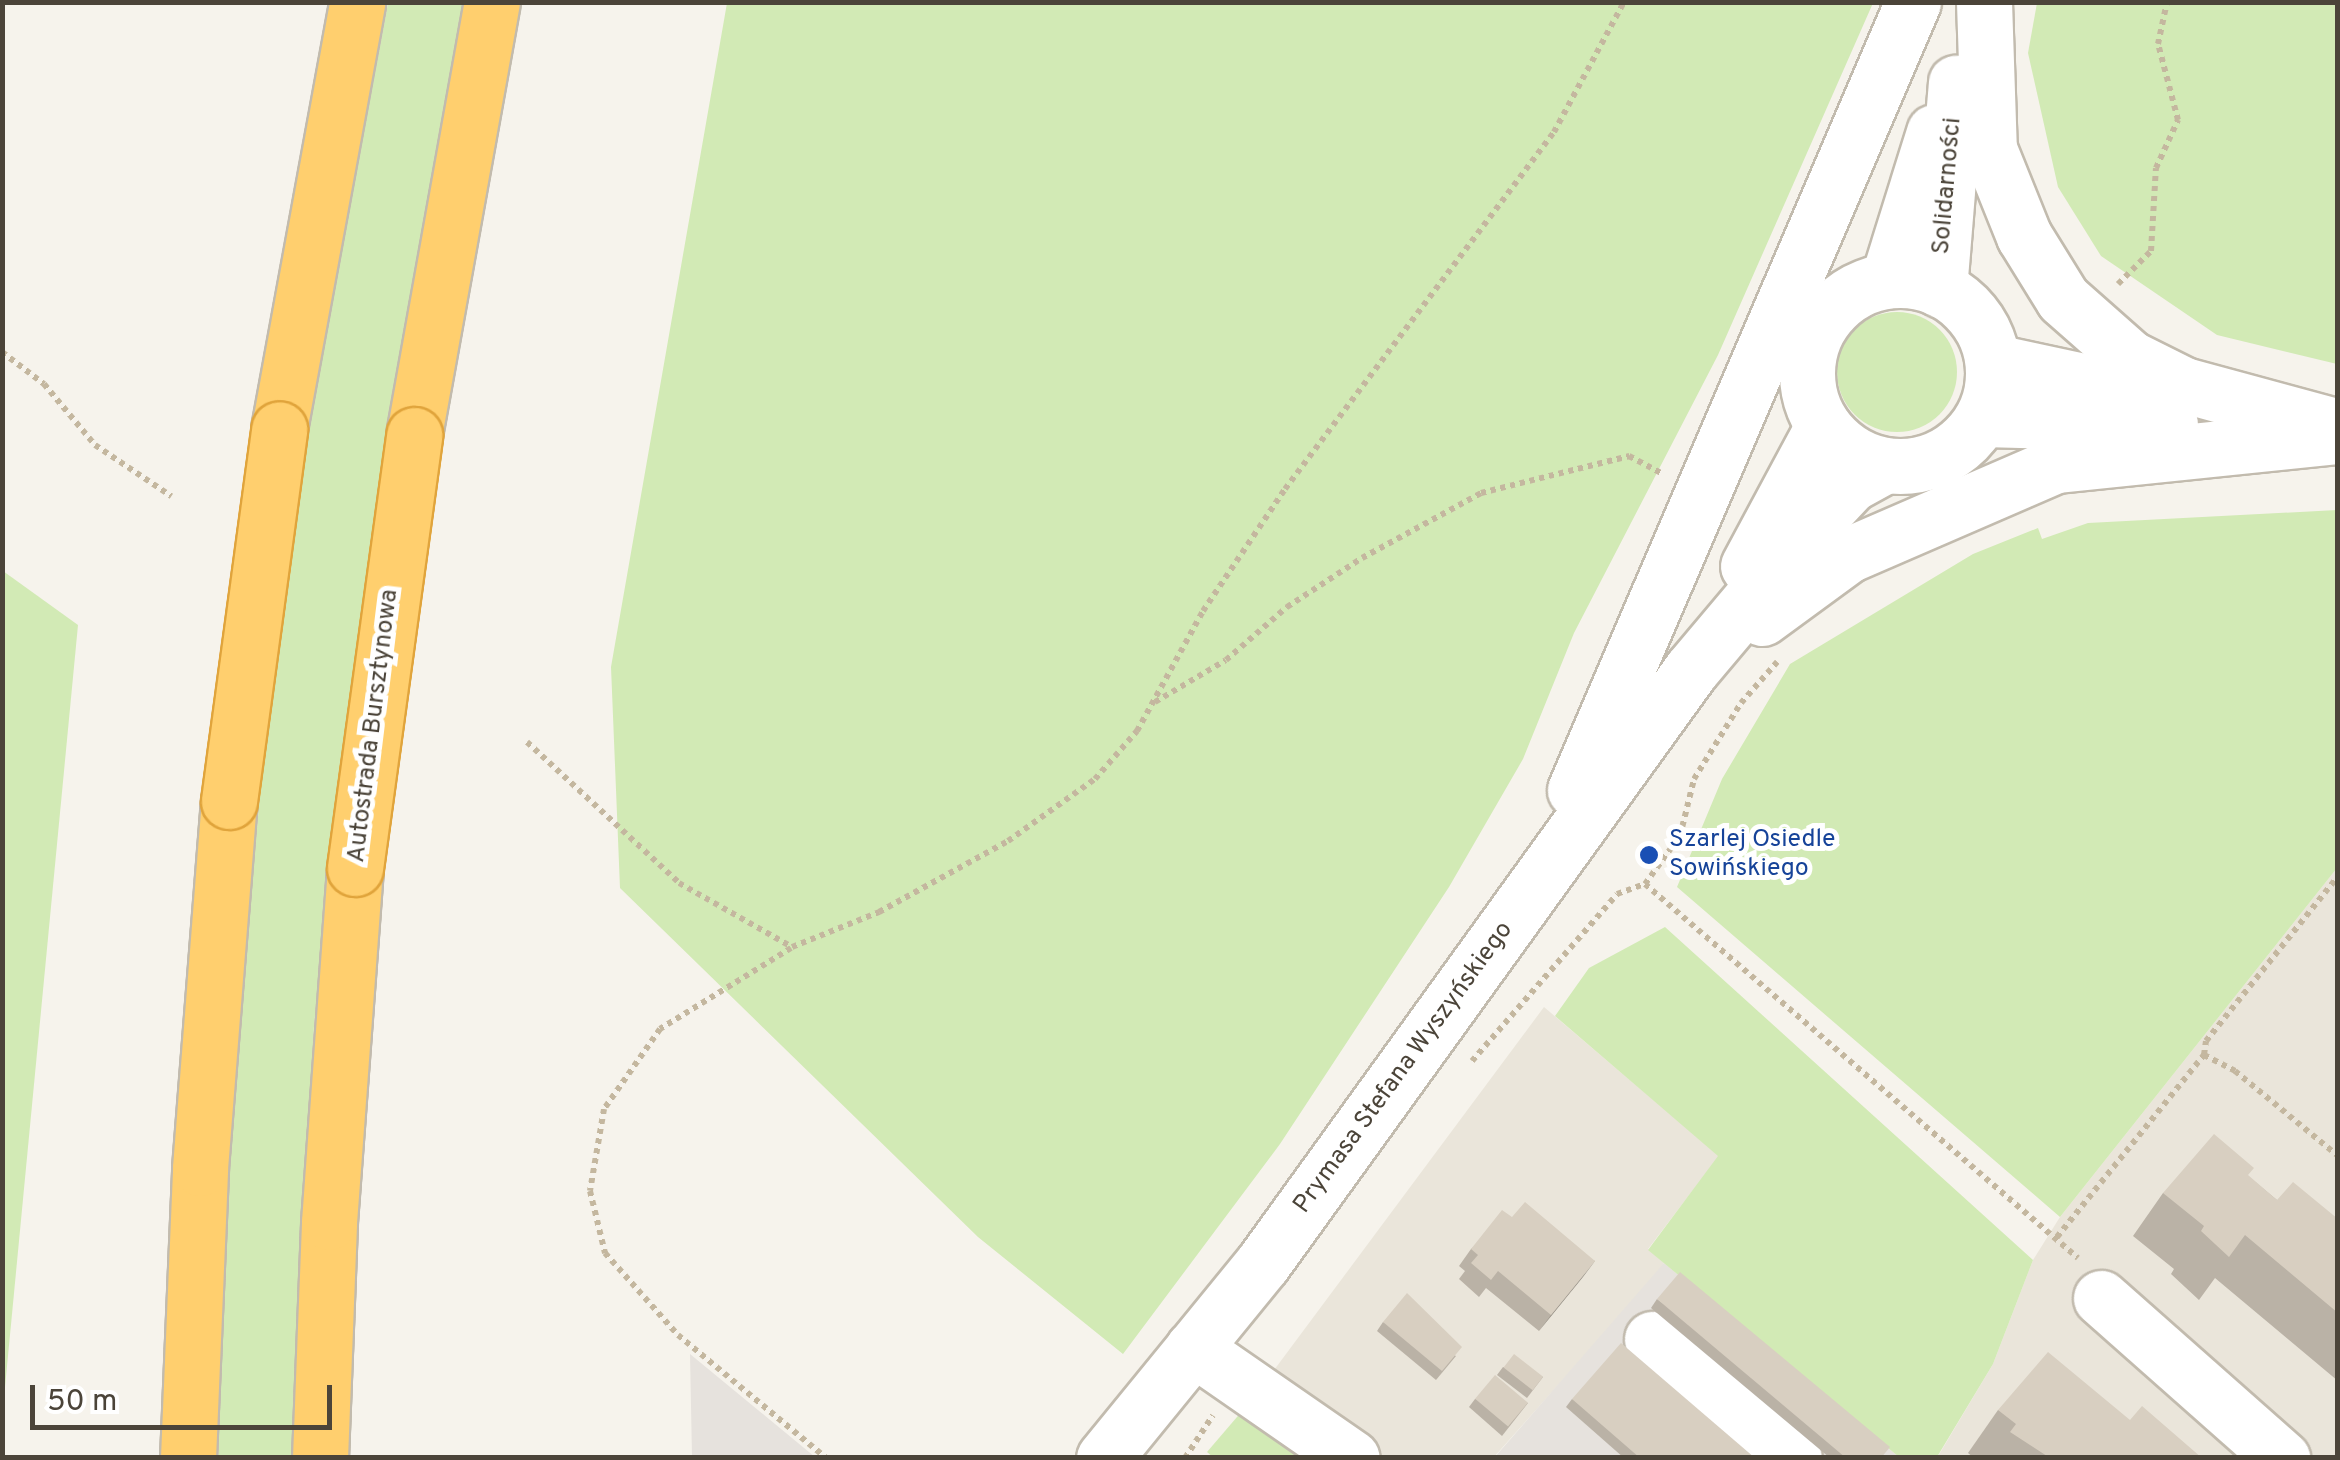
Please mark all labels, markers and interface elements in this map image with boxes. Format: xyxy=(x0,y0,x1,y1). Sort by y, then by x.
street label: Solidarności xyxy=(1927,116,1969,256)
street label: Autostrada Bursztynowa xyxy=(342,588,406,864)
place label: Szarlej Osiedle Sowińskiego xyxy=(1669,826,1836,885)
marker: Szarlej Osiedle Sowińskiego xyxy=(1638,844,1660,866)
street label: Prymasa Stefana Wyszyńskiego xyxy=(1288,916,1520,1220)
scale bar xyxy=(35,1365,338,1427)
text: 50 m xyxy=(47,1384,117,1421)

